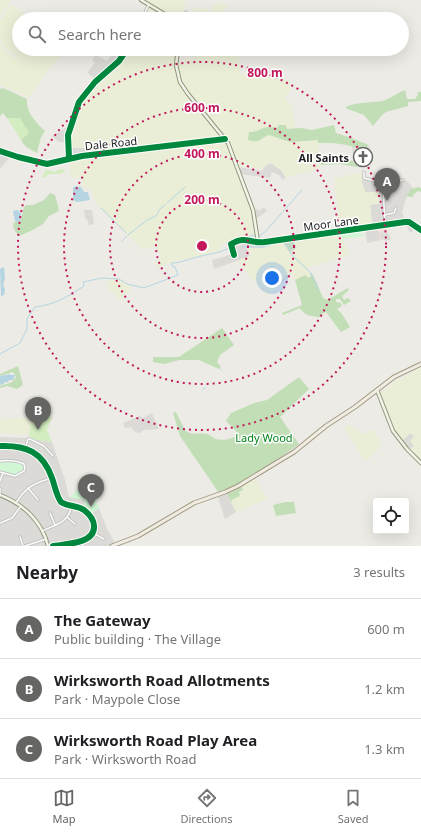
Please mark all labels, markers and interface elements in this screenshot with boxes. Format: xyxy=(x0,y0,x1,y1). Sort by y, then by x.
search box xyxy=(12,12,409,56)
icon: search xyxy=(26,23,48,45)
text: Search here xyxy=(58,24,141,44)
text: 800 m xyxy=(247,64,283,81)
text: 600 m xyxy=(184,99,220,116)
street label: Dale Road xyxy=(84,133,138,153)
text: 400 m xyxy=(184,145,220,162)
church icon: All Saints xyxy=(352,146,374,168)
place label: All Saints xyxy=(299,150,349,165)
pin: A xyxy=(374,168,400,201)
text: 200 m xyxy=(184,191,220,208)
street label: Moor Lane xyxy=(302,212,360,234)
centre of rings xyxy=(195,239,209,253)
your location xyxy=(262,268,282,288)
pin: B xyxy=(25,397,51,430)
park label: Lady Wood xyxy=(235,430,293,445)
pin: C xyxy=(78,474,104,507)
map controls xyxy=(373,498,409,534)
button: locate xyxy=(373,498,409,534)
text: Nearby xyxy=(16,561,78,584)
text: 3 results xyxy=(353,563,405,581)
text: The Gateway xyxy=(54,610,151,630)
text: A xyxy=(25,620,34,638)
text: 600 m xyxy=(367,620,405,638)
text: Public building · The Village xyxy=(54,630,221,648)
text: Wirksworth Road Allotments xyxy=(54,670,270,690)
text: B xyxy=(25,680,33,698)
text: 1.2 km xyxy=(364,680,405,698)
text: Park · Maypole Close xyxy=(54,690,180,708)
text: Wirksworth Road Play Area xyxy=(54,730,257,750)
text: C xyxy=(25,740,33,758)
text: 1.3 km xyxy=(364,740,405,758)
text: Park · Wirksworth Road xyxy=(54,750,197,768)
tab: Map xyxy=(53,787,75,826)
tab: Directions xyxy=(180,787,233,826)
tab: Saved xyxy=(338,787,368,826)

